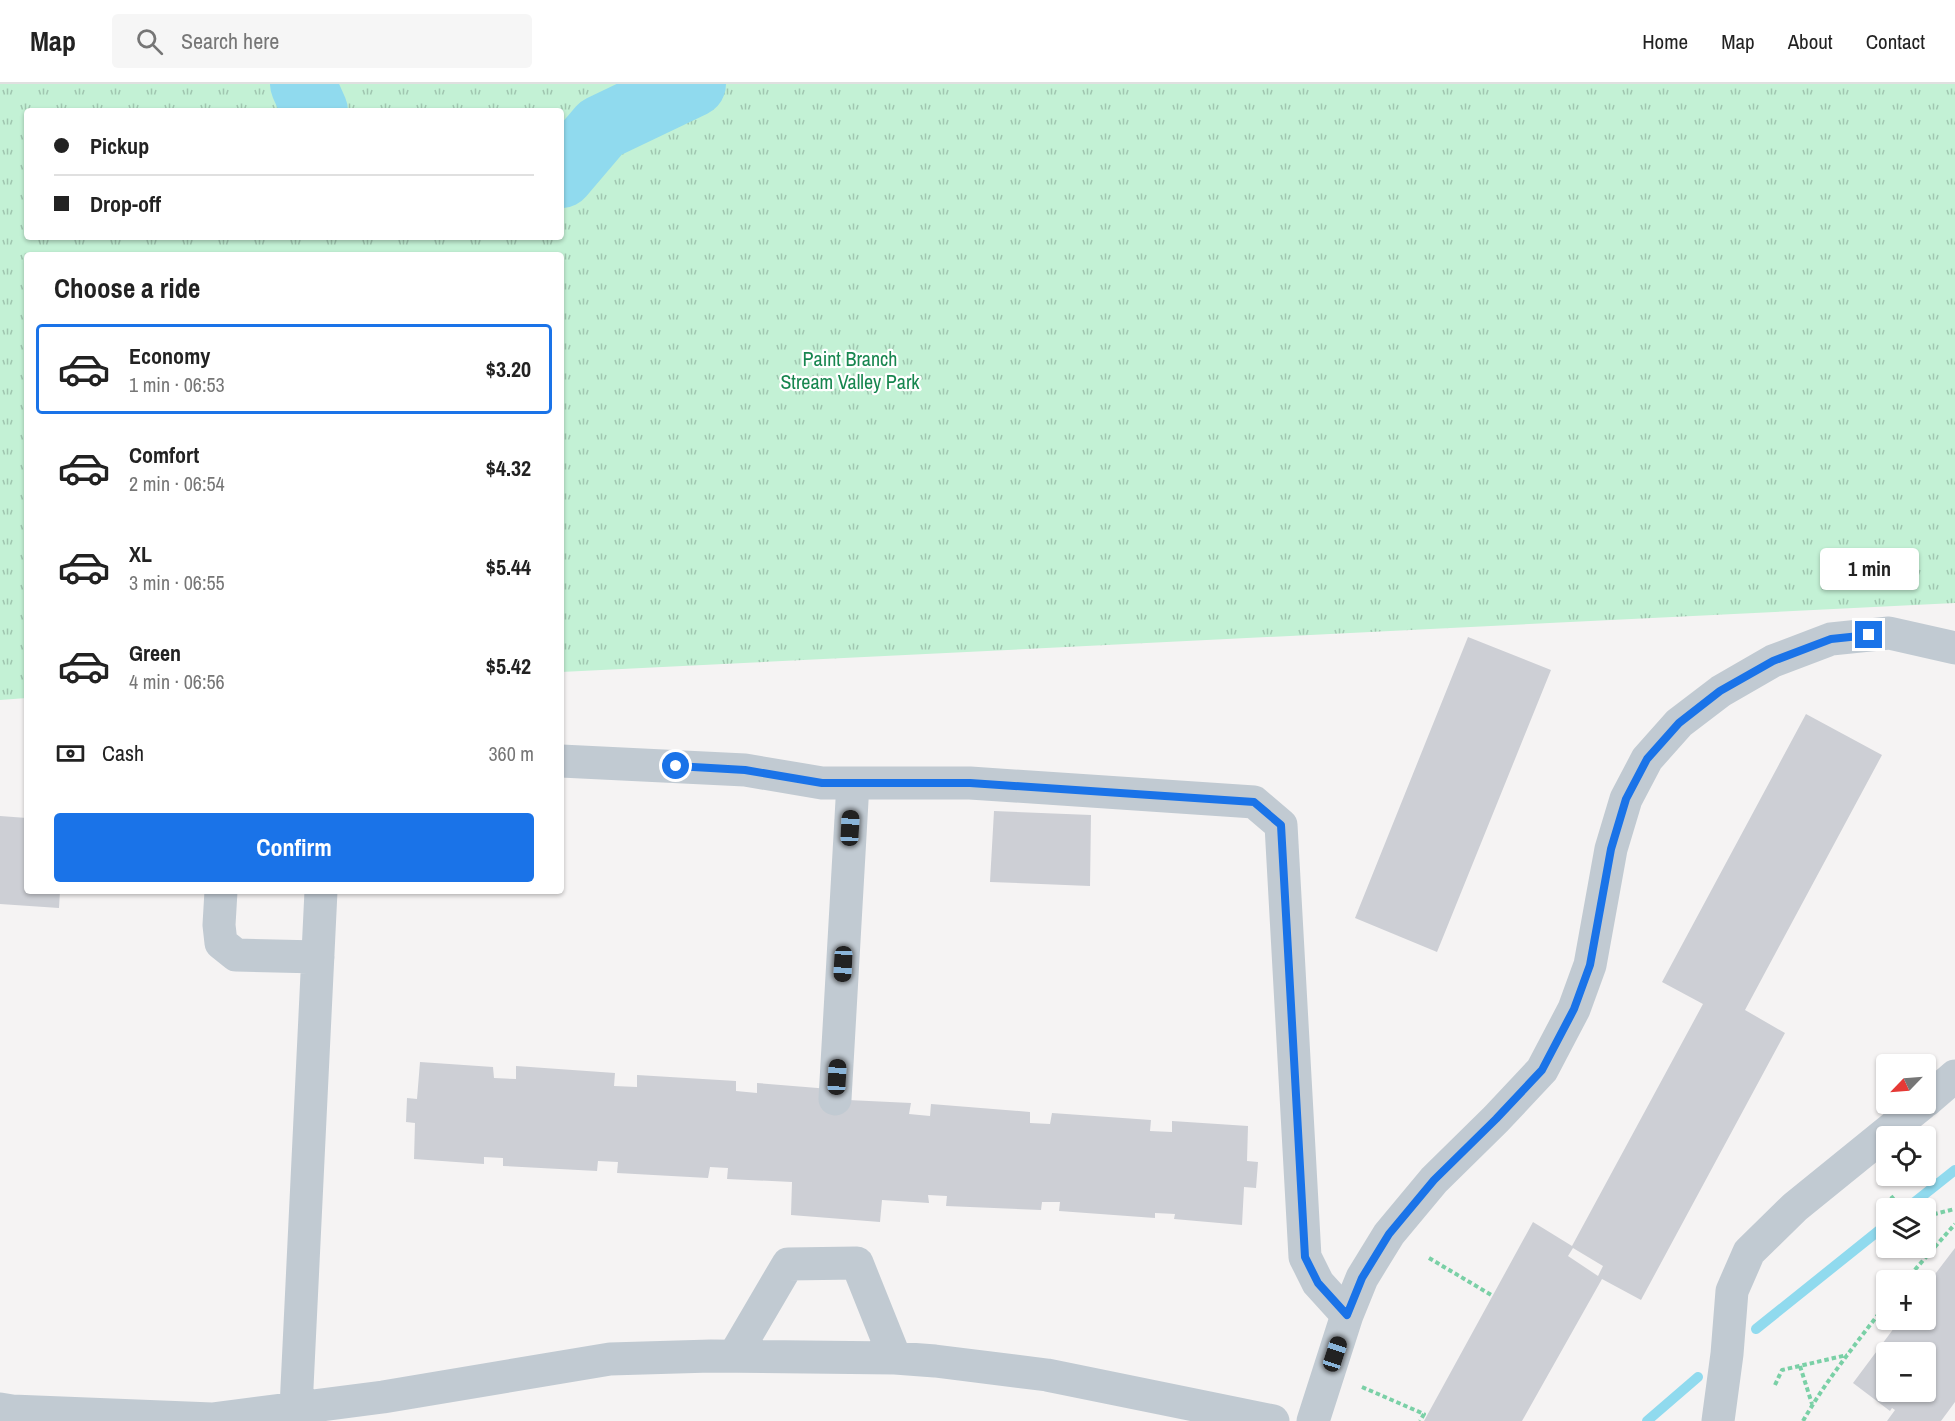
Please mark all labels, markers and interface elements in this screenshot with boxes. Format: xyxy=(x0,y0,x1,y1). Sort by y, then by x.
search box xyxy=(112,14,532,68)
text: Map xyxy=(30,22,76,60)
icon: search xyxy=(133,25,166,58)
text: Search here xyxy=(181,26,279,56)
text: Home xyxy=(1642,27,1688,56)
text: Map xyxy=(1721,27,1755,56)
text: About xyxy=(1788,27,1833,56)
text: Contact xyxy=(1866,27,1925,56)
text: Pickup xyxy=(90,131,149,161)
text: Drop-off xyxy=(90,189,161,219)
text: Choose a ride xyxy=(54,270,200,306)
text: Economy xyxy=(129,341,210,371)
icon: car xyxy=(57,342,111,396)
park label: Paint Branch Stream Valley Park xyxy=(780,345,920,395)
text: $3.20 xyxy=(486,354,531,384)
text: 1 min · 06:53 xyxy=(129,371,225,398)
text: Comfort xyxy=(129,440,199,470)
icon: car xyxy=(57,441,111,495)
text: $4.32 xyxy=(486,453,531,483)
text: 2 min · 06:54 xyxy=(129,470,225,497)
text: XL xyxy=(129,539,152,569)
icon: car xyxy=(57,540,111,594)
callout: 1 min xyxy=(1820,548,1918,590)
text: $5.44 xyxy=(486,552,531,582)
text: 1 min xyxy=(1848,555,1891,582)
text: 3 min · 06:55 xyxy=(129,569,225,596)
route end xyxy=(1855,621,1882,648)
text: Green xyxy=(129,638,181,668)
icon: car xyxy=(57,639,111,693)
text: $5.42 xyxy=(486,651,531,681)
text: 4 min · 06:56 xyxy=(129,668,225,695)
icon: cash xyxy=(54,737,87,770)
text: Cash xyxy=(102,738,144,768)
text: 360 m xyxy=(488,740,534,767)
route start xyxy=(662,752,689,779)
car xyxy=(840,810,860,846)
button: Confirm xyxy=(54,813,534,882)
car xyxy=(833,946,853,982)
north arrow xyxy=(1876,1054,1936,1114)
map controls xyxy=(1876,1054,1936,1402)
car xyxy=(827,1059,847,1095)
button: locate xyxy=(1876,1126,1936,1186)
button: layers xyxy=(1876,1198,1936,1258)
button: + xyxy=(1876,1270,1936,1330)
car xyxy=(1321,1334,1349,1374)
button: − xyxy=(1876,1342,1936,1402)

